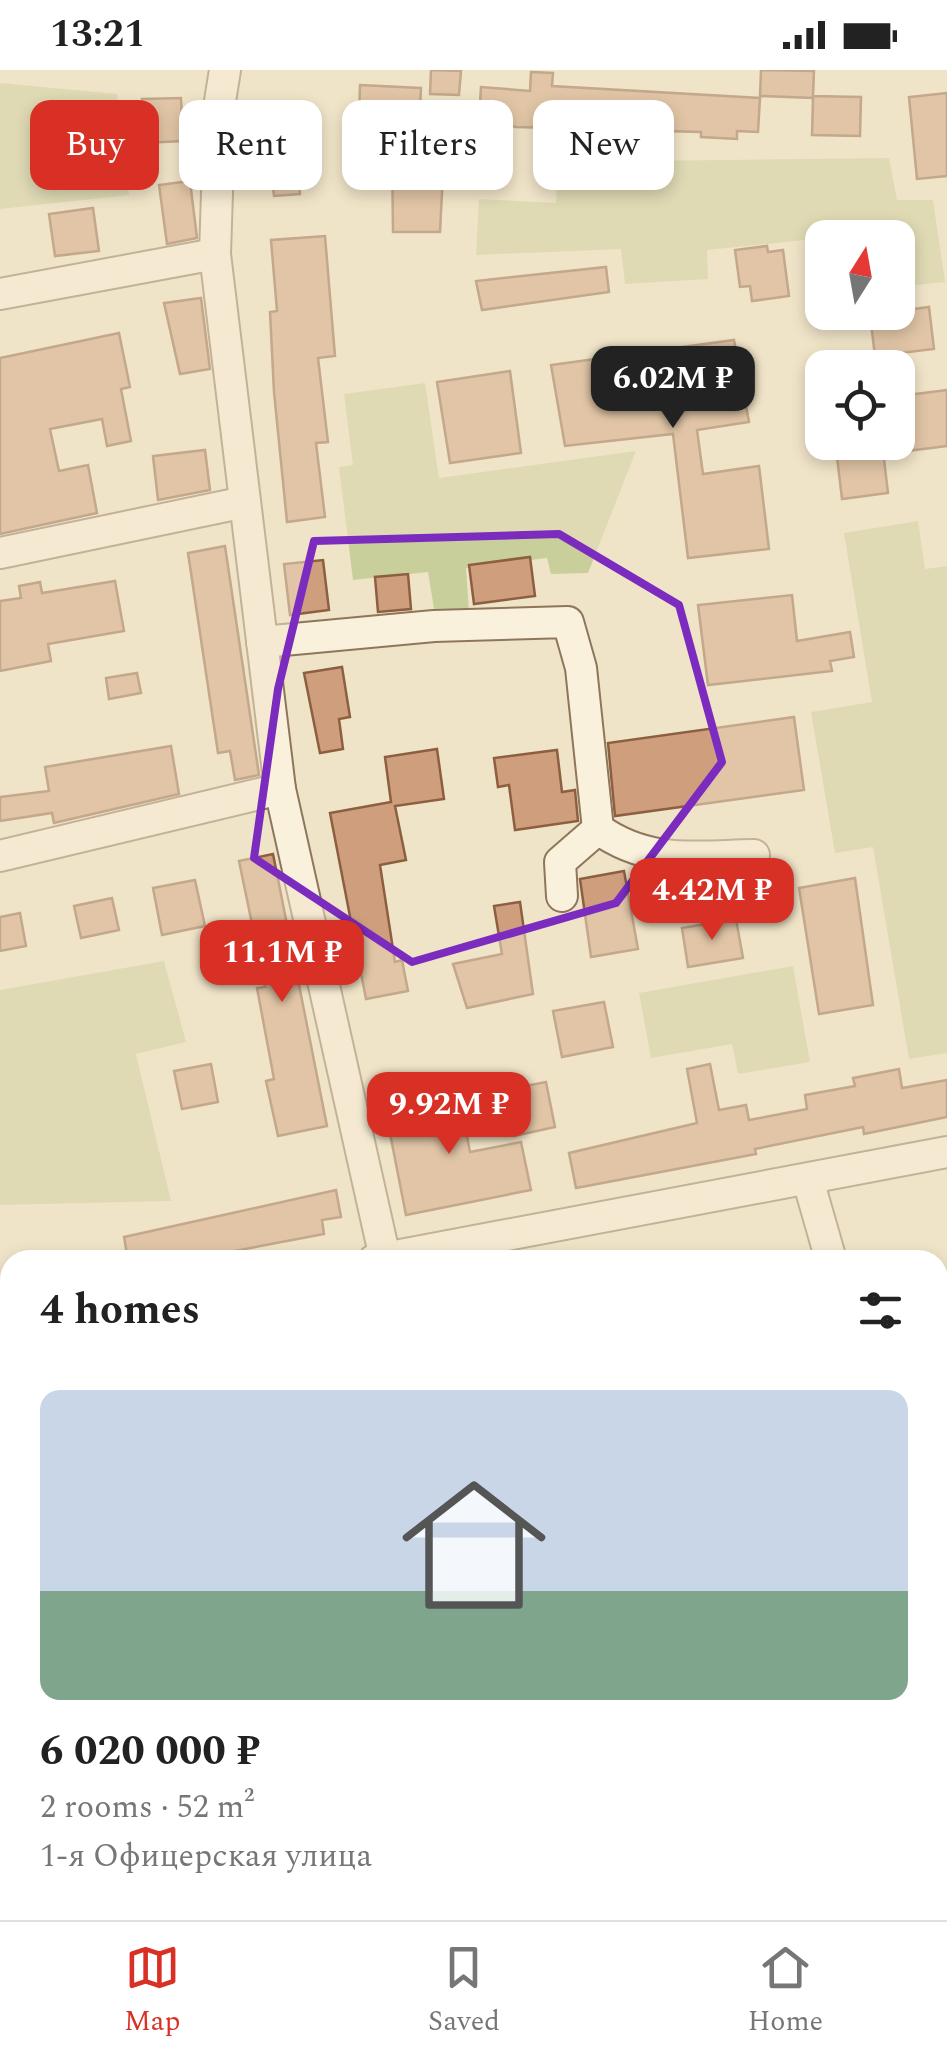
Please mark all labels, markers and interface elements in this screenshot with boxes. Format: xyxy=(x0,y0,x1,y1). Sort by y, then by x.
text: 13:21 xyxy=(50,6,145,64)
chip: Buy xyxy=(30,100,159,190)
chip: Rent xyxy=(179,100,322,190)
chip: Filters xyxy=(342,100,513,190)
chip: New xyxy=(533,100,674,190)
north arrow xyxy=(805,220,915,330)
map controls xyxy=(805,220,915,460)
pin: 6.02M ₽ xyxy=(581,346,765,431)
button: locate xyxy=(805,350,915,460)
text: 6.02M ₽ xyxy=(613,354,733,403)
pin: 4.42M ₽ xyxy=(620,858,804,943)
text: 4.42M ₽ xyxy=(652,866,772,915)
pin: 11.1M ₽ xyxy=(190,920,374,1005)
text: 11.1M ₽ xyxy=(222,928,342,977)
pin: 9.92M ₽ xyxy=(357,1072,541,1157)
text: 9.92M ₽ xyxy=(389,1080,509,1129)
text: 4 homes xyxy=(40,1279,200,1342)
icon: filters xyxy=(853,1283,908,1338)
icon: home xyxy=(384,1455,564,1635)
text: 6 020 000 ₽ xyxy=(40,1720,260,1783)
text: 2 rooms · 52 m² xyxy=(40,1783,254,1832)
text: 1-я Офицерская улица xyxy=(40,1832,372,1881)
tab: Map xyxy=(124,1940,180,2043)
tab: Saved xyxy=(428,1940,500,2043)
tab: Home xyxy=(748,1940,823,2043)

